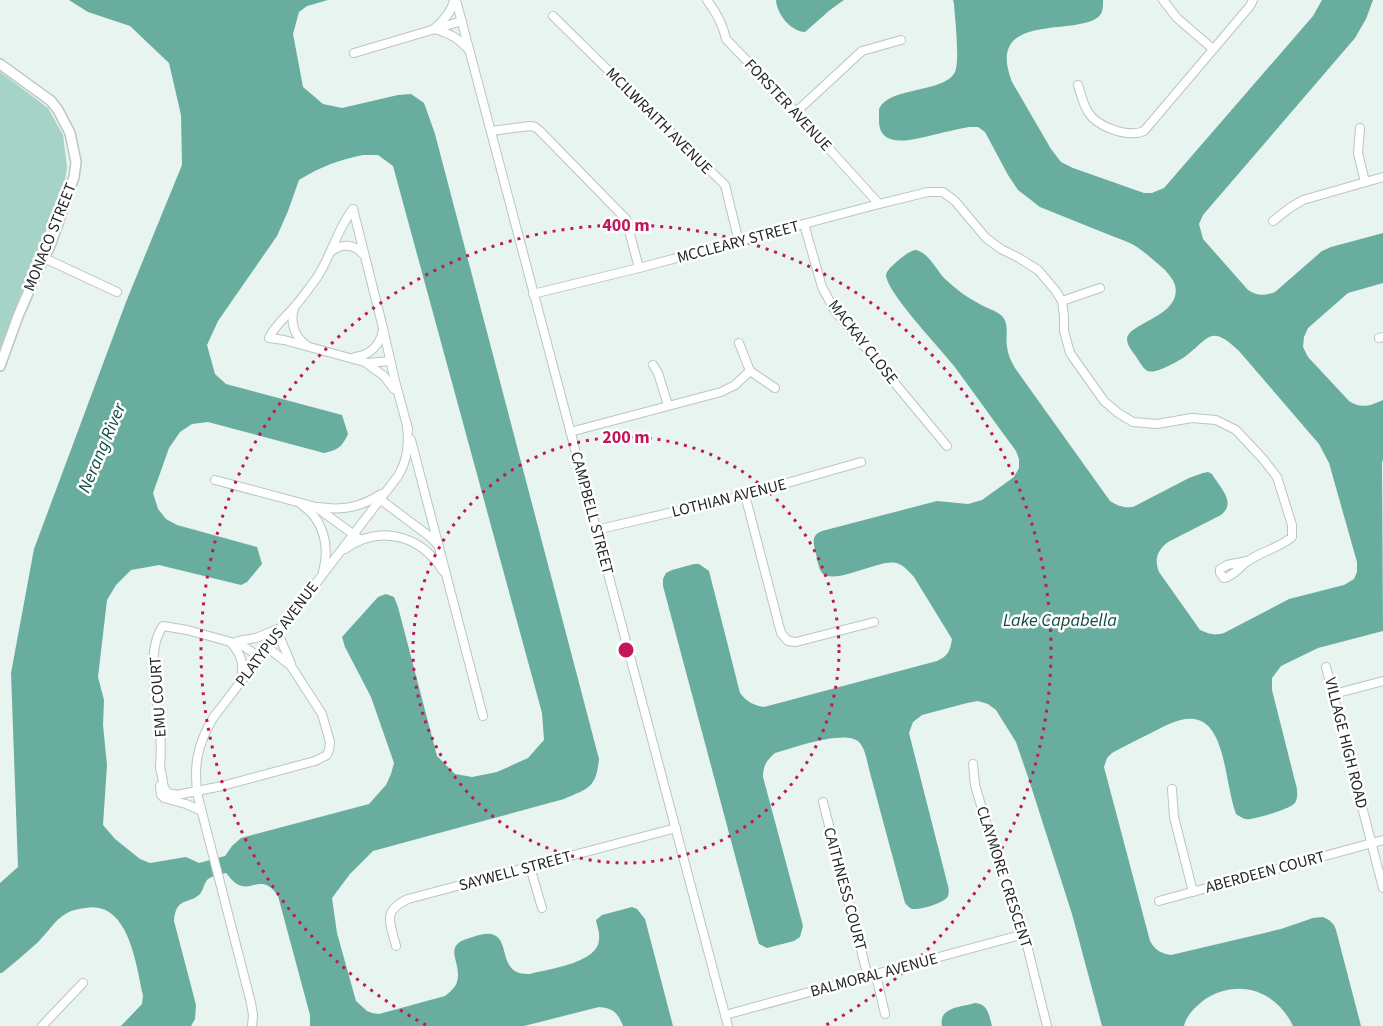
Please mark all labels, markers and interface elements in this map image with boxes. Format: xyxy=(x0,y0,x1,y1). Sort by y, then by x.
street label: FORSTER AVENUE xyxy=(739,54,837,156)
street label: MCILWRAITH AVENUE xyxy=(601,63,717,179)
street label: MONACO STREET xyxy=(18,179,82,294)
text: 400 m xyxy=(602,213,650,238)
street label: MCCLEARY STREET xyxy=(674,215,802,269)
street label: MACKAY CLOSE xyxy=(823,295,903,389)
water label: Nerang River xyxy=(72,399,132,497)
text: 200 m xyxy=(602,425,650,450)
street label: CAMPBELL STREET xyxy=(565,449,619,577)
street label: LOTHIAN AVENUE xyxy=(669,473,789,523)
street label: PLATYPUS AVENUE xyxy=(230,577,324,691)
water label: Lake Capabella xyxy=(1003,608,1117,633)
centre of rings xyxy=(616,640,636,660)
street label: EMU COURT xyxy=(144,656,172,738)
street label: VILLAGE HIGH ROAD xyxy=(1319,675,1373,811)
street label: CLAYMORE CRESCENT xyxy=(971,803,1037,951)
street label: CAITHNESS COURT xyxy=(818,825,872,954)
street label: SAYWELL STREET xyxy=(456,845,574,897)
street label: ABERDEEN COURT xyxy=(1203,845,1328,899)
street label: BALMORAL AVENUE xyxy=(808,947,940,1003)

